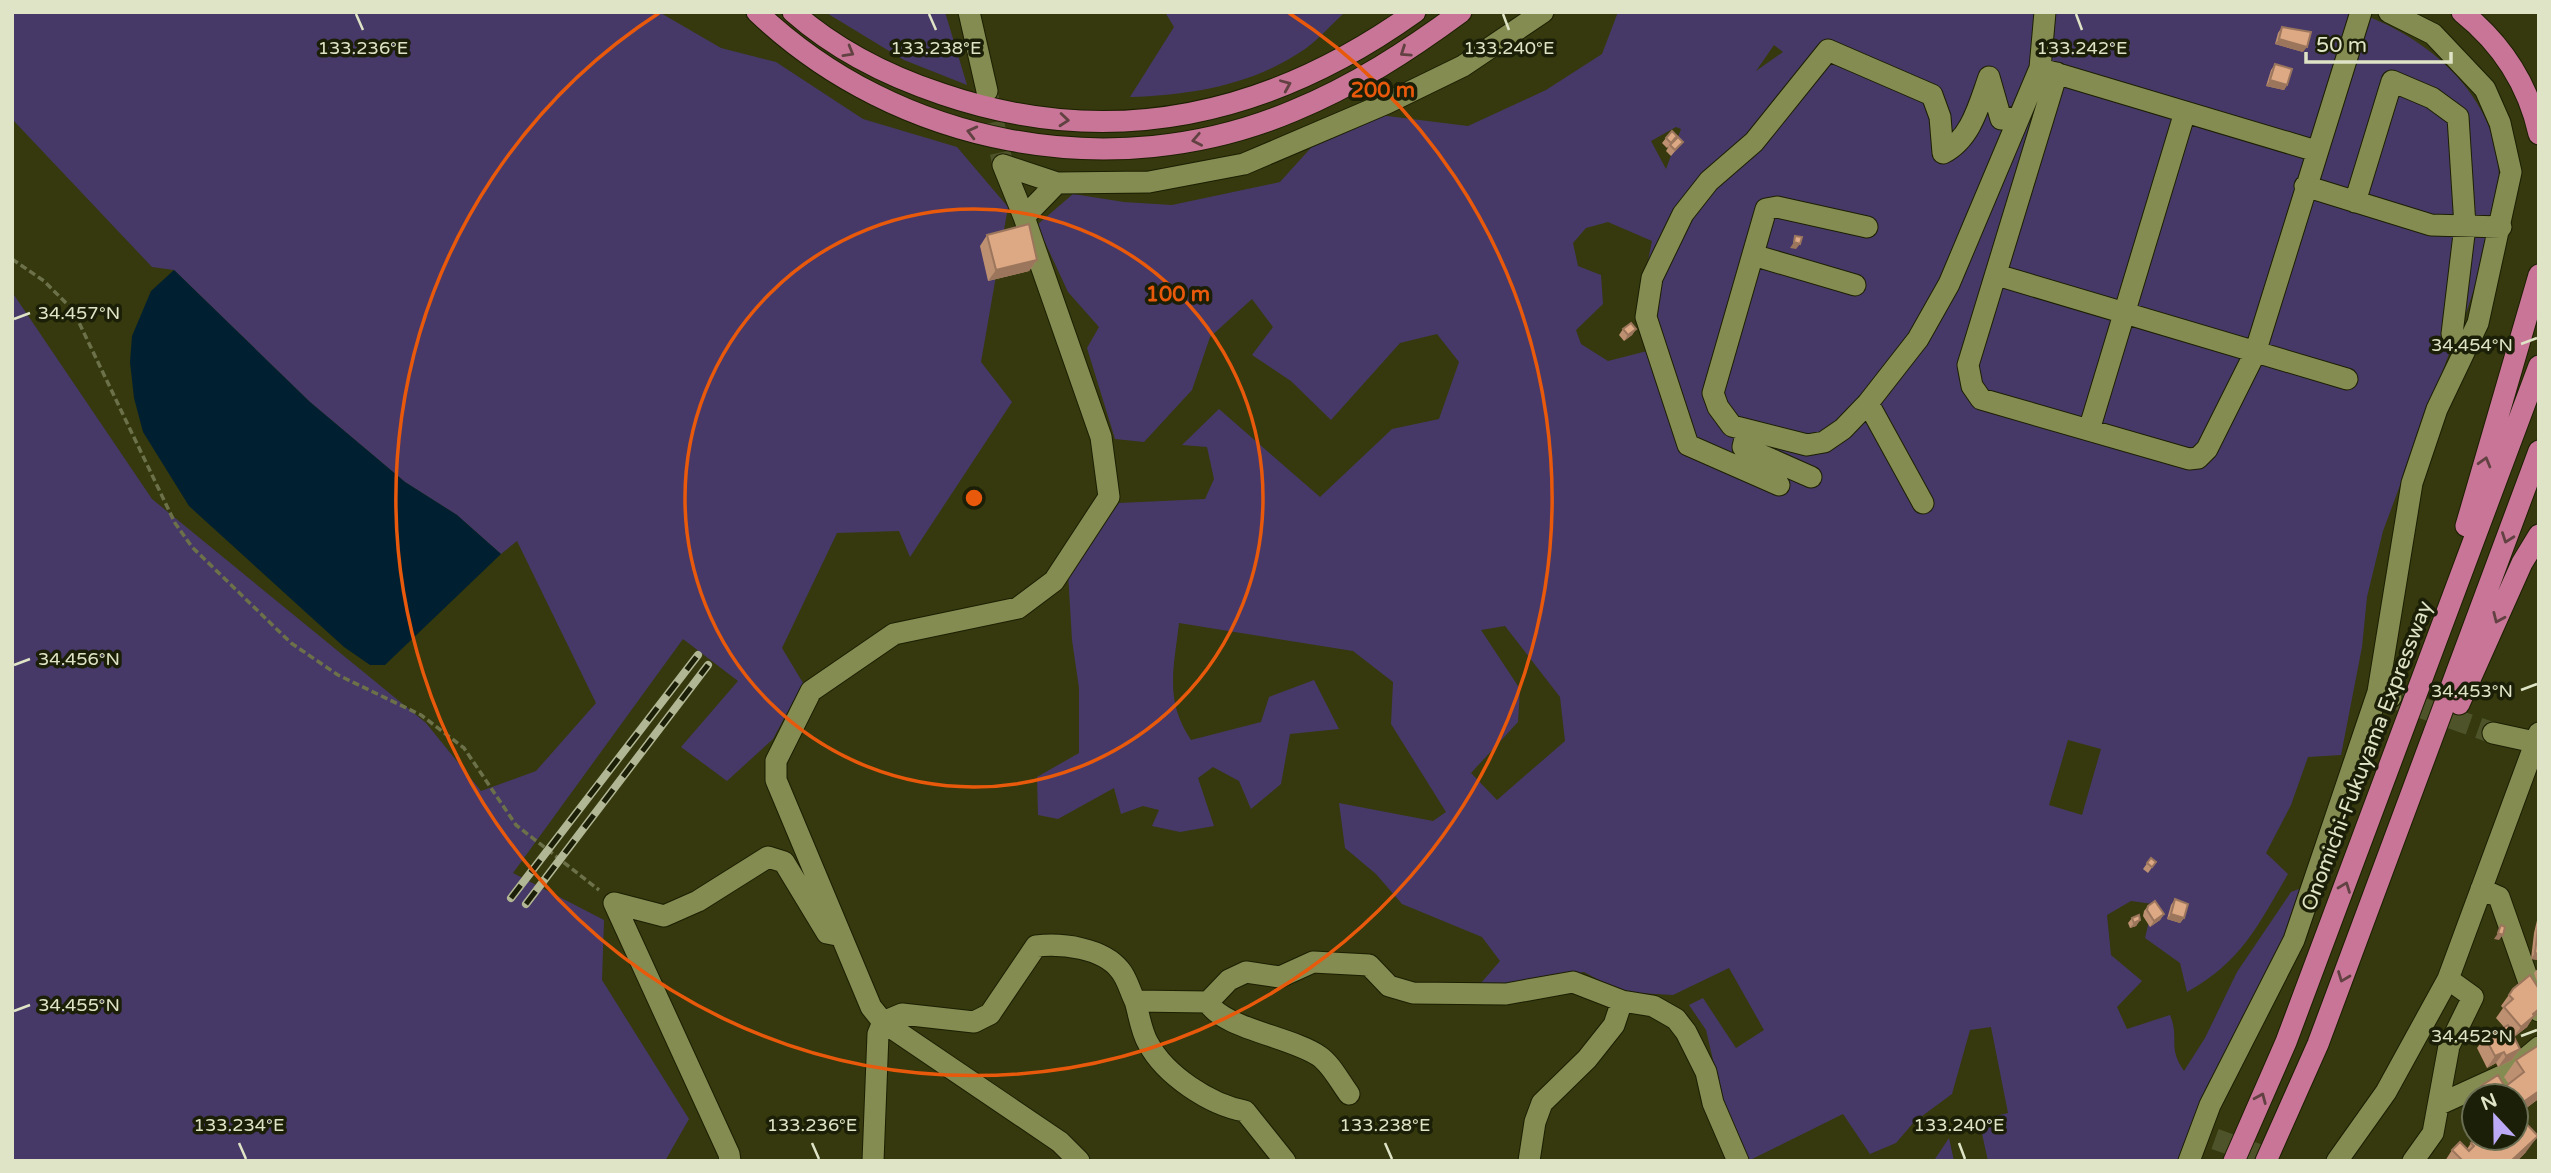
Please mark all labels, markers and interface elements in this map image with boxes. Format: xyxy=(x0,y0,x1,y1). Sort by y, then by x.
scale bar xyxy=(2306,21,2451,65)
text: 50 m xyxy=(2316,33,2367,58)
text: 133.236°E xyxy=(318,37,408,59)
text: 133.238°E xyxy=(891,37,981,59)
text: 133.240°E xyxy=(1464,37,1554,59)
text: 133.242°E xyxy=(2037,37,2127,59)
one-way arrow xyxy=(841,44,854,57)
one-way arrow xyxy=(1400,44,1413,56)
text: 200 m xyxy=(1351,78,1415,103)
one-way arrow xyxy=(1279,79,1291,93)
one-way arrow xyxy=(1058,112,1069,127)
one-way arrow xyxy=(966,126,978,140)
one-way arrow xyxy=(1191,132,1203,147)
text: 100 m xyxy=(1146,282,1210,307)
text: 34.457°N xyxy=(38,302,120,324)
text: 34.454°N xyxy=(2431,334,2513,356)
one-way arrow xyxy=(2476,456,2491,468)
centre of rings xyxy=(962,486,986,510)
one-way arrow xyxy=(2501,532,2515,544)
street label: Onomichi-Fukuyama Expressway xyxy=(2296,597,2438,915)
one-way arrow xyxy=(2492,611,2506,623)
text: 34.456°N xyxy=(38,648,120,670)
text: 34.453°N xyxy=(2431,680,2513,702)
one-way arrow xyxy=(2336,881,2350,893)
one-way arrow xyxy=(2338,970,2352,982)
text: 34.455°N xyxy=(38,994,120,1016)
text: 34.452°N xyxy=(2431,1025,2513,1047)
north arrow xyxy=(2460,1082,2530,1152)
text: N xyxy=(2478,1089,2500,1115)
one-way arrow xyxy=(2253,1093,2267,1105)
text: 133.234°E xyxy=(194,1114,284,1136)
text: 133.236°E xyxy=(767,1114,857,1136)
text: 133.238°E xyxy=(1340,1114,1430,1136)
text: 133.240°E xyxy=(1914,1114,2004,1136)

